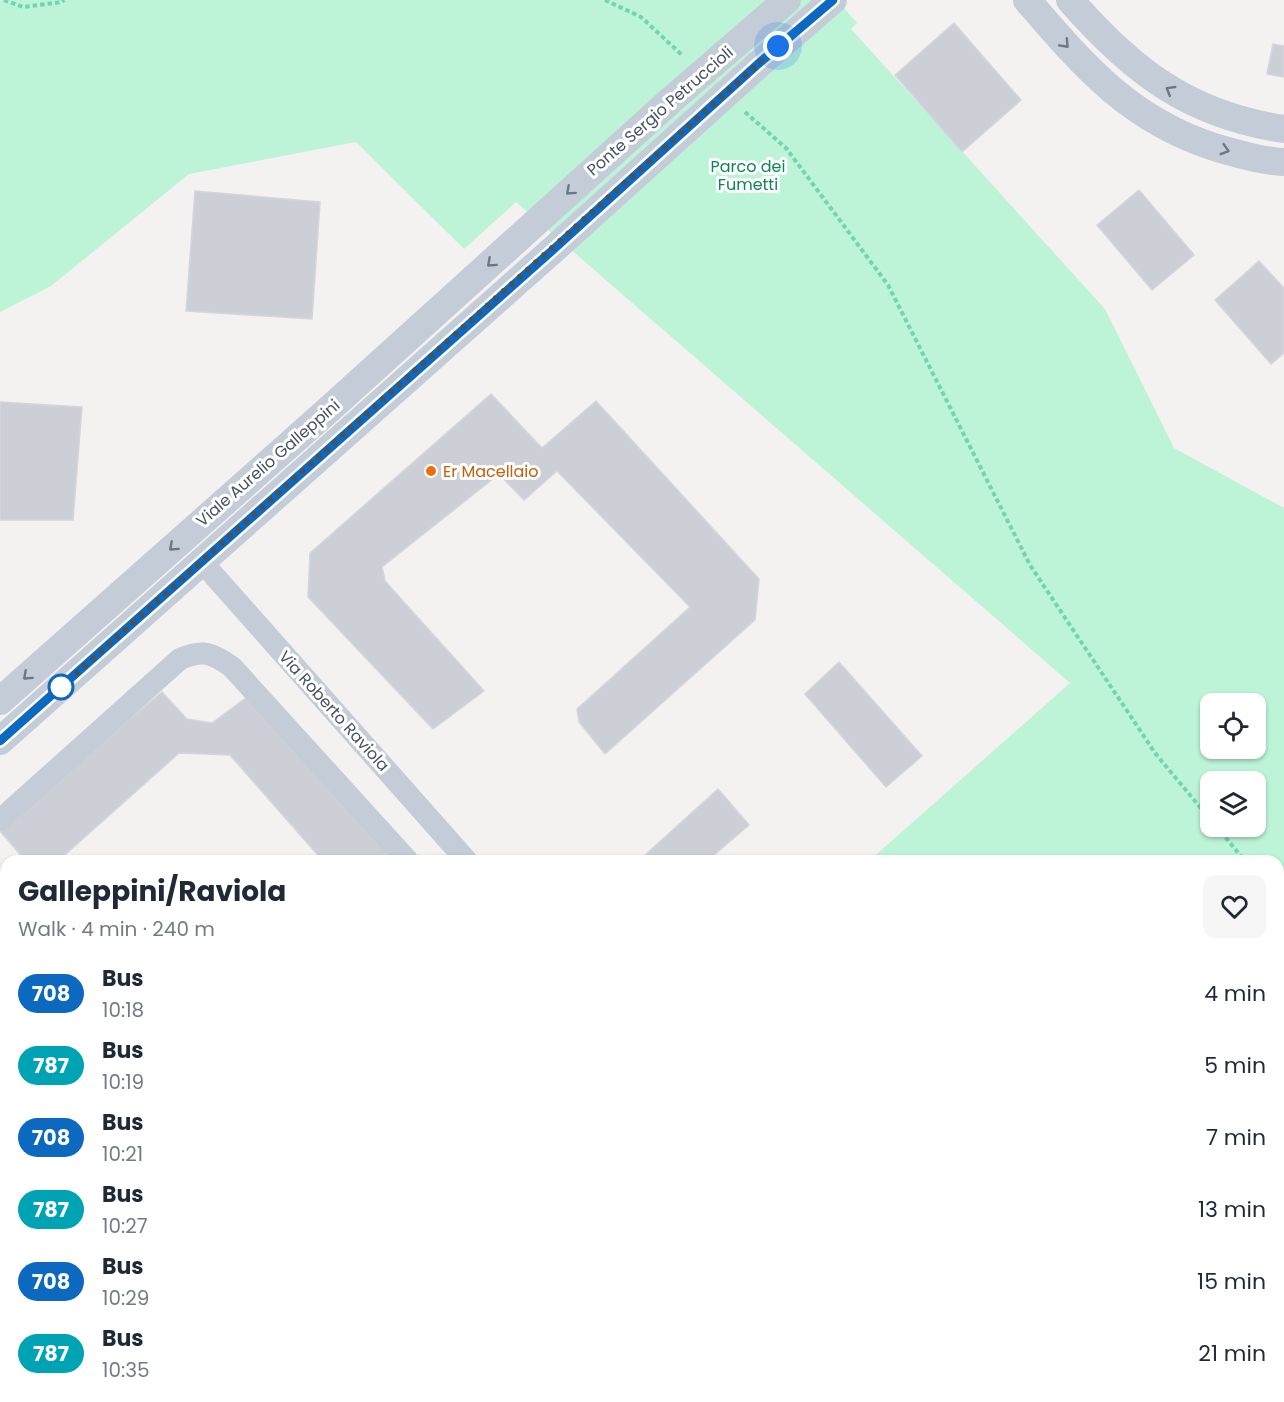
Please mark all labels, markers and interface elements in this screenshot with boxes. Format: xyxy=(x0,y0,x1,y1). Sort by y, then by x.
your location xyxy=(763,31,793,61)
one-way arrow xyxy=(1058,37,1069,48)
street label: Ponte Sergio Petruccioli xyxy=(582,41,738,181)
one-way arrow xyxy=(1166,85,1176,97)
one-way arrow xyxy=(1219,143,1230,155)
park label: Parco dei Fumetti xyxy=(711,155,785,196)
one-way arrow xyxy=(566,184,576,195)
one-way arrow xyxy=(487,255,498,266)
street label: Viale Aurelio Galleppini xyxy=(191,394,345,532)
place label: Er Macellaio xyxy=(443,460,539,483)
marker: Er Macellaio xyxy=(424,464,438,478)
one-way arrow xyxy=(169,540,180,551)
street label: Via Roberto Raviola xyxy=(273,646,395,776)
one-way arrow xyxy=(24,669,34,680)
unlabelled marker xyxy=(48,674,74,700)
map controls xyxy=(1200,693,1266,837)
button: locate xyxy=(1200,693,1266,759)
button: layers xyxy=(1200,771,1266,837)
text: Galleppini/Raviola xyxy=(18,872,286,911)
button: heart xyxy=(1203,875,1266,938)
text: Walk · 4 min · 240 m xyxy=(18,915,215,943)
text: Bus xyxy=(102,963,144,994)
text: 4 min xyxy=(1204,978,1266,1009)
text: 708 xyxy=(32,979,70,1008)
text: 10:18 xyxy=(102,996,144,1024)
text: Bus xyxy=(102,1035,144,1066)
text: 5 min xyxy=(1204,1050,1266,1081)
text: 787 xyxy=(33,1051,69,1080)
text: 10:19 xyxy=(102,1068,144,1096)
text: Bus xyxy=(102,1107,144,1138)
text: 7 min xyxy=(1206,1122,1266,1153)
text: 708 xyxy=(32,1123,70,1152)
text: 10:21 xyxy=(102,1140,143,1168)
text: Bus xyxy=(102,1179,144,1210)
text: 13 min xyxy=(1198,1194,1266,1225)
text: 787 xyxy=(33,1195,69,1224)
text: 10:27 xyxy=(102,1212,148,1240)
text: Bus xyxy=(102,1251,144,1282)
text: 15 min xyxy=(1197,1266,1266,1297)
text: 708 xyxy=(32,1267,70,1296)
text: 10:29 xyxy=(102,1284,149,1312)
text: Bus xyxy=(102,1323,144,1354)
text: 21 min xyxy=(1198,1338,1266,1369)
text: 787 xyxy=(33,1339,69,1368)
text: 10:35 xyxy=(102,1356,150,1384)

